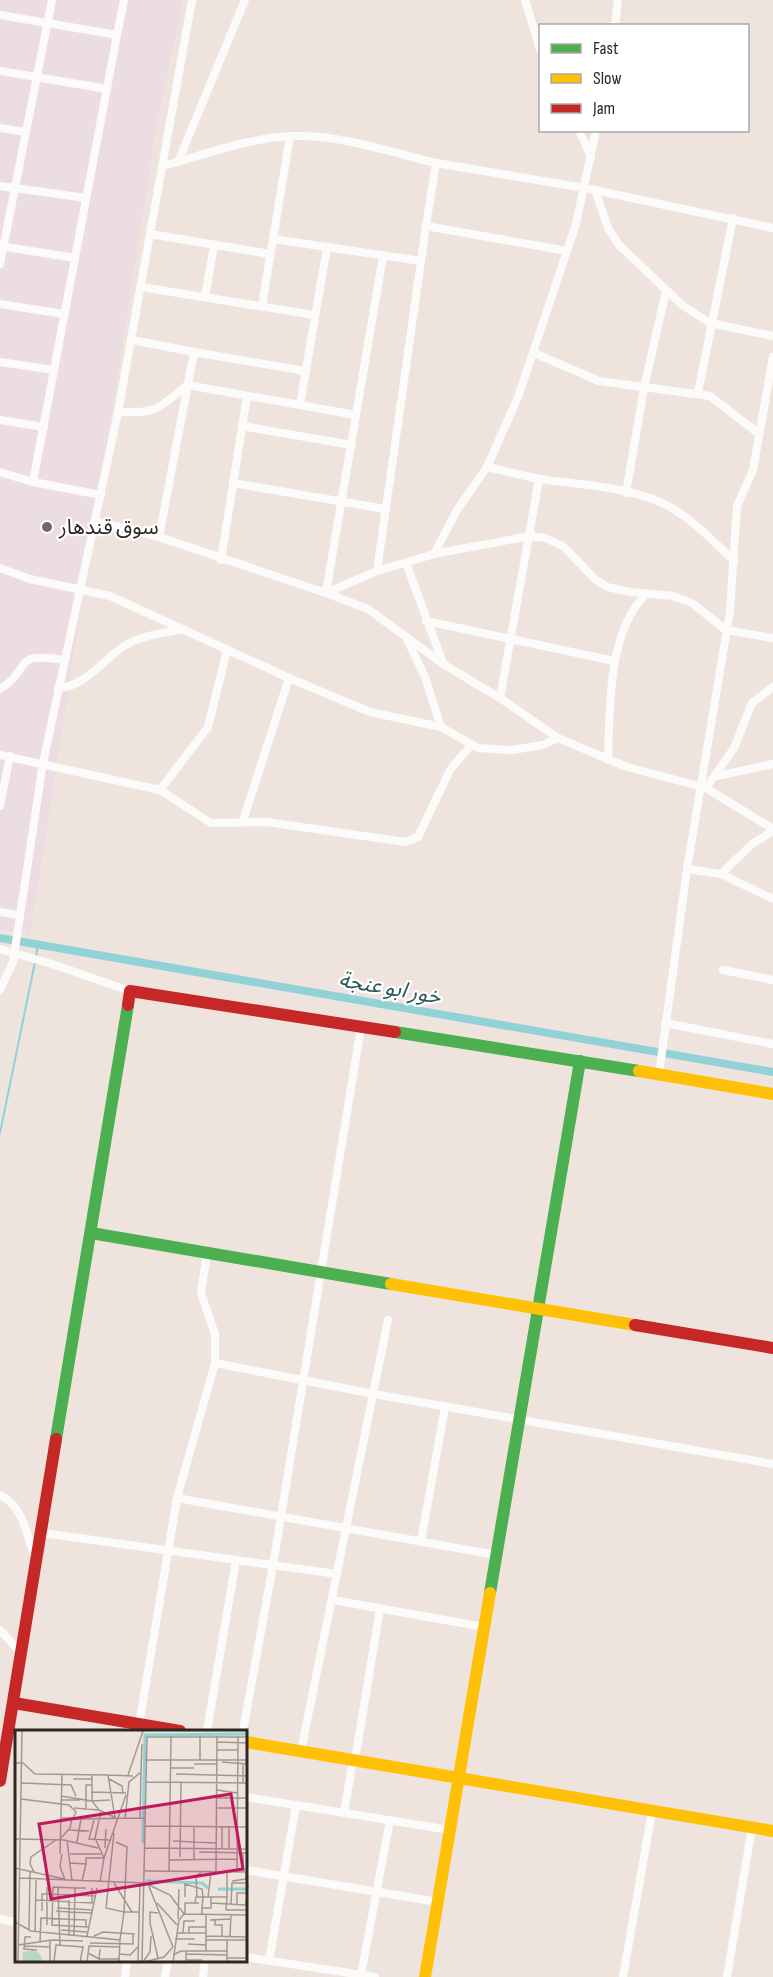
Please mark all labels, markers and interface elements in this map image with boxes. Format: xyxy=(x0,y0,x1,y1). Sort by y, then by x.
legend xyxy=(539,24,749,132)
text: Fast xyxy=(593,38,619,59)
text: Slow xyxy=(593,68,622,89)
text: Jam xyxy=(592,98,615,119)
place label: سوق قندهار xyxy=(58,515,159,540)
marker: سوق قندهار xyxy=(40,520,54,534)
water label: خور ابو عنجة xyxy=(337,966,444,1011)
inset map xyxy=(15,1730,248,1962)

